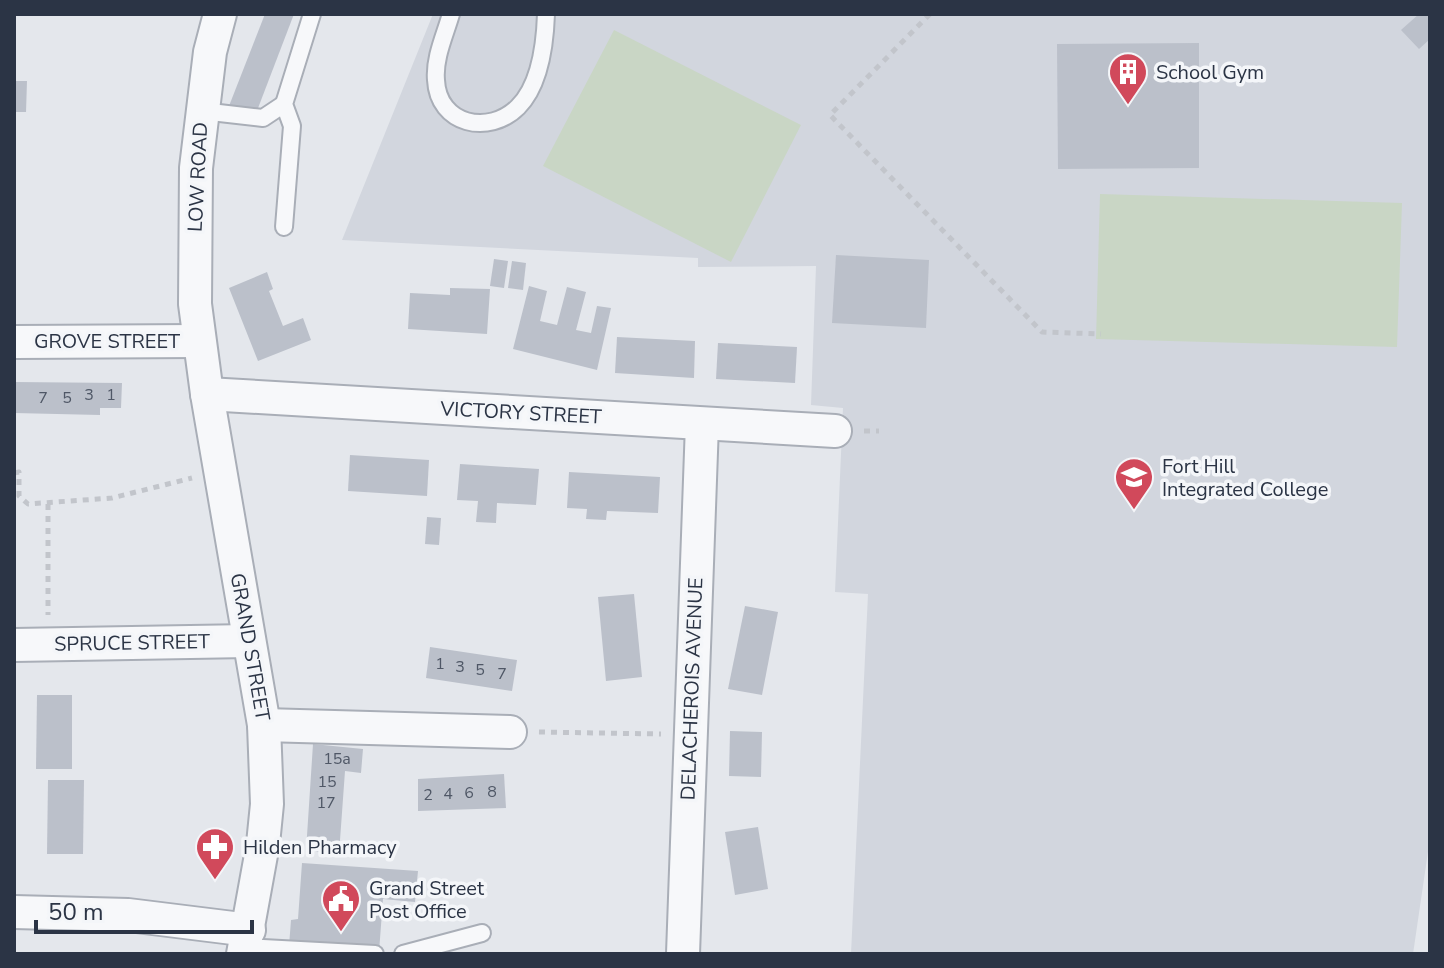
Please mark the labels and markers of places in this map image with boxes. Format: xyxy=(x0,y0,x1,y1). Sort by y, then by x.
building icon: School Gym xyxy=(1107,51,1149,106)
place label: School Gym xyxy=(1156,59,1264,86)
place label: Fort Hill Integrated College xyxy=(1162,453,1328,503)
school or university icon: Fort Hill Integrated College xyxy=(1113,456,1155,511)
pharmacy icon: Hilden Pharmacy xyxy=(194,826,236,881)
place label: Hilden Pharmacy xyxy=(243,834,397,861)
place label: Grand Street Post Office xyxy=(369,875,485,925)
public building icon: Grand Street Post Office xyxy=(320,878,362,933)

